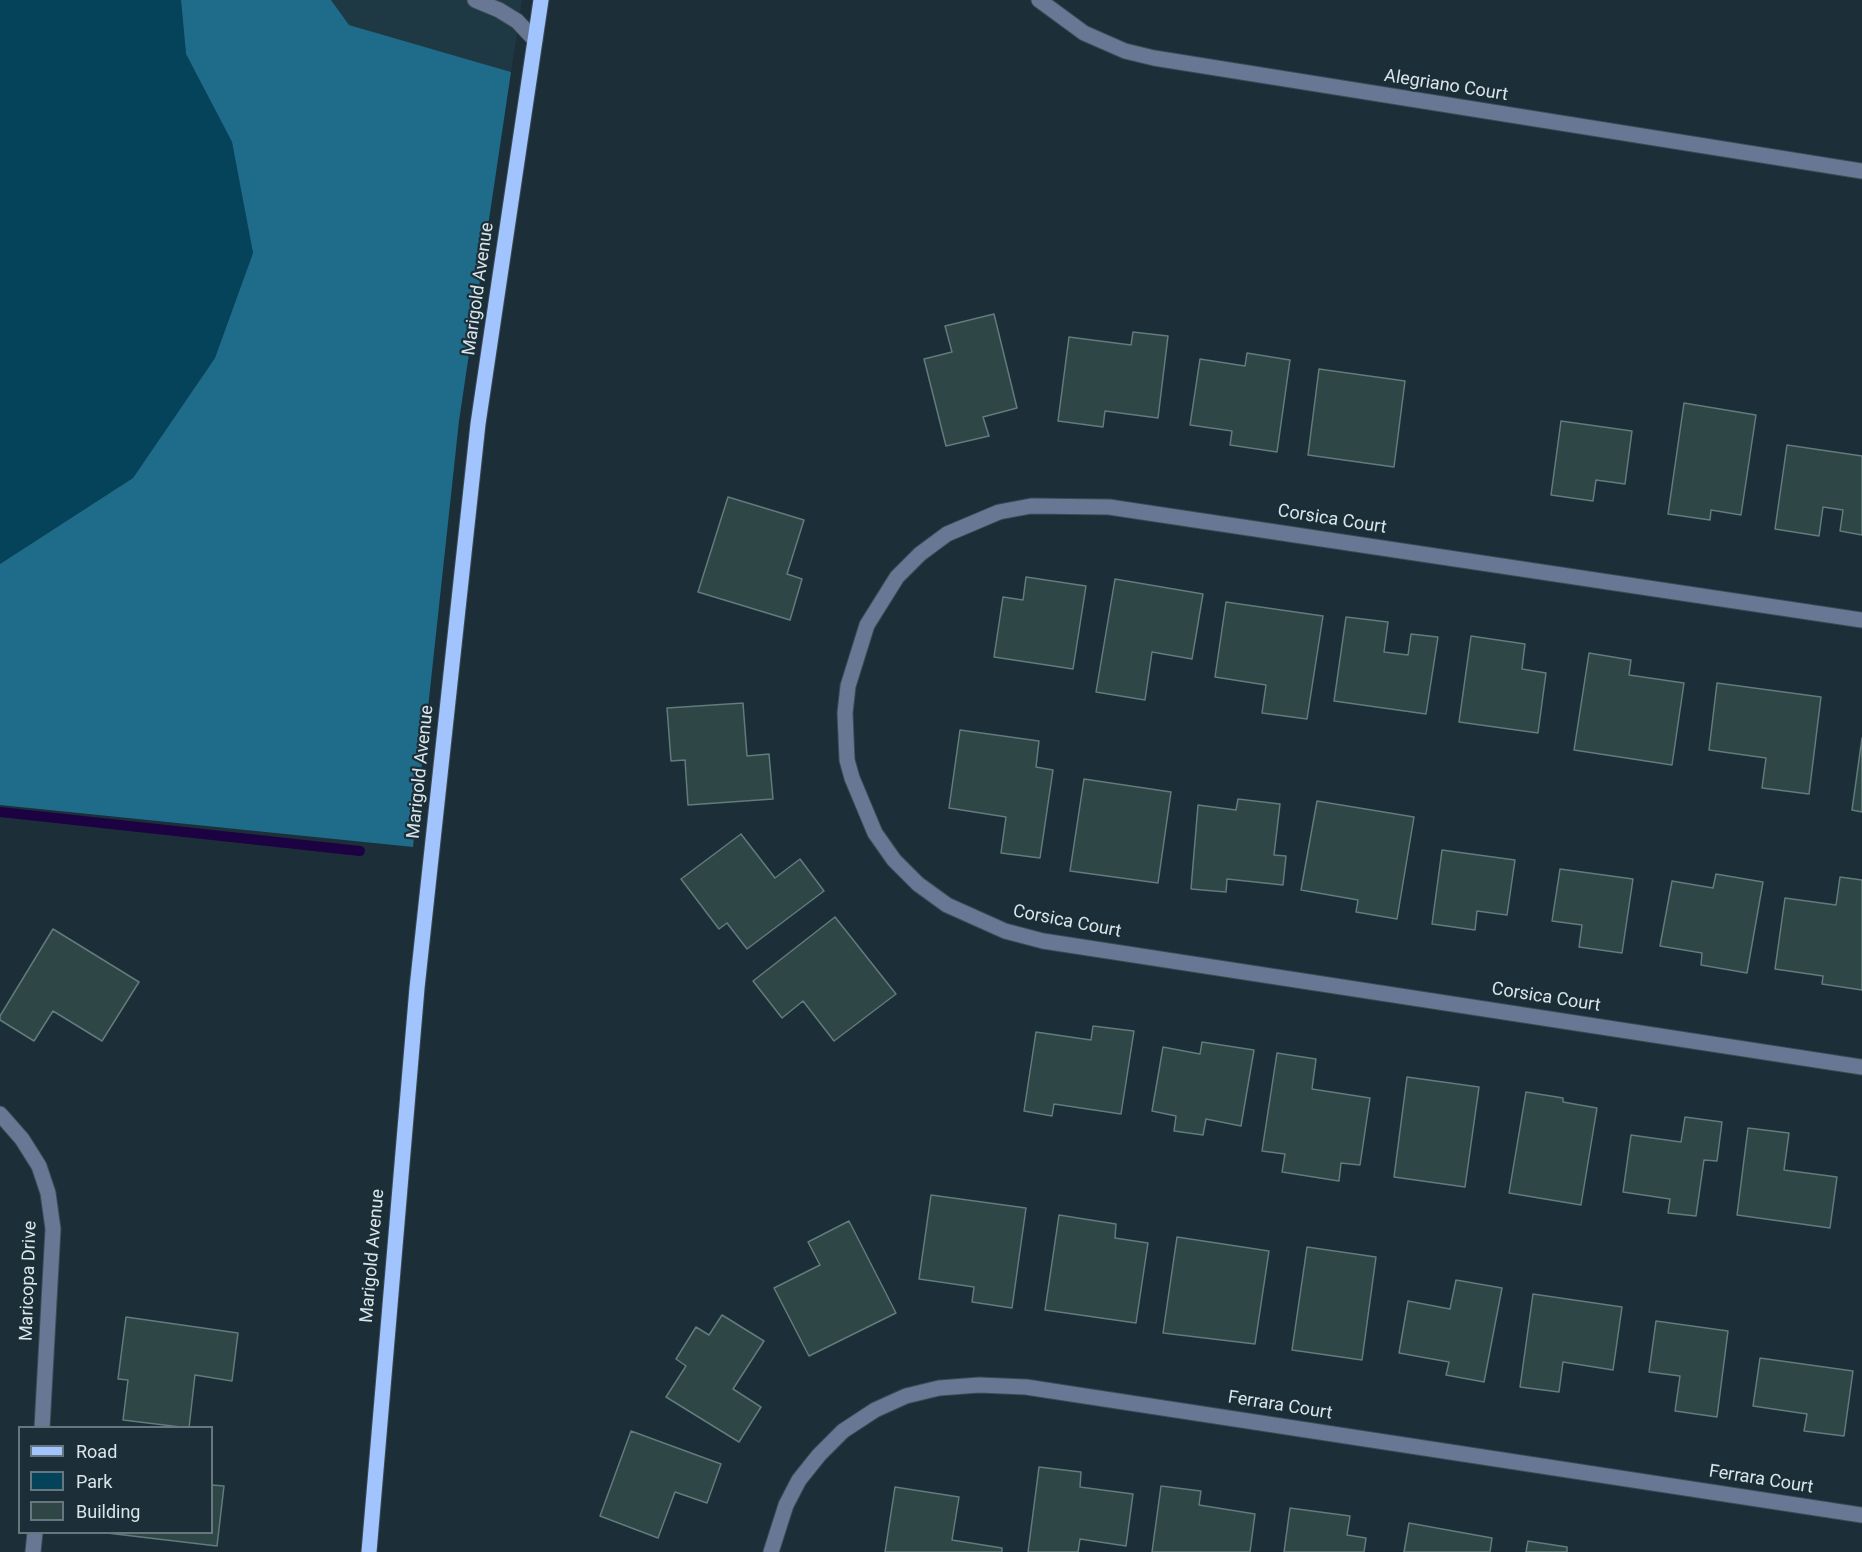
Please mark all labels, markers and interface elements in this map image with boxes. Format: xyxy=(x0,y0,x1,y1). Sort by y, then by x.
street label: Alegriano Court xyxy=(1383,66,1509,106)
street label: Marigold Avenue xyxy=(459,221,499,357)
street label: Corsica Court xyxy=(1276,501,1388,539)
street label: Marigold Avenue xyxy=(403,704,439,840)
street label: Corsica Court xyxy=(1011,901,1123,943)
street label: Corsica Court xyxy=(1490,979,1602,1017)
street label: Marigold Avenue xyxy=(356,1188,390,1324)
street label: Maricopa Drive xyxy=(16,1220,42,1342)
street label: Ferrara Court xyxy=(1226,1387,1334,1425)
legend xyxy=(18,1426,213,1534)
text: Road xyxy=(76,1441,117,1462)
street label: Ferrara Court xyxy=(1707,1461,1815,1499)
text: Park xyxy=(76,1471,112,1492)
text: Building xyxy=(76,1501,140,1522)

